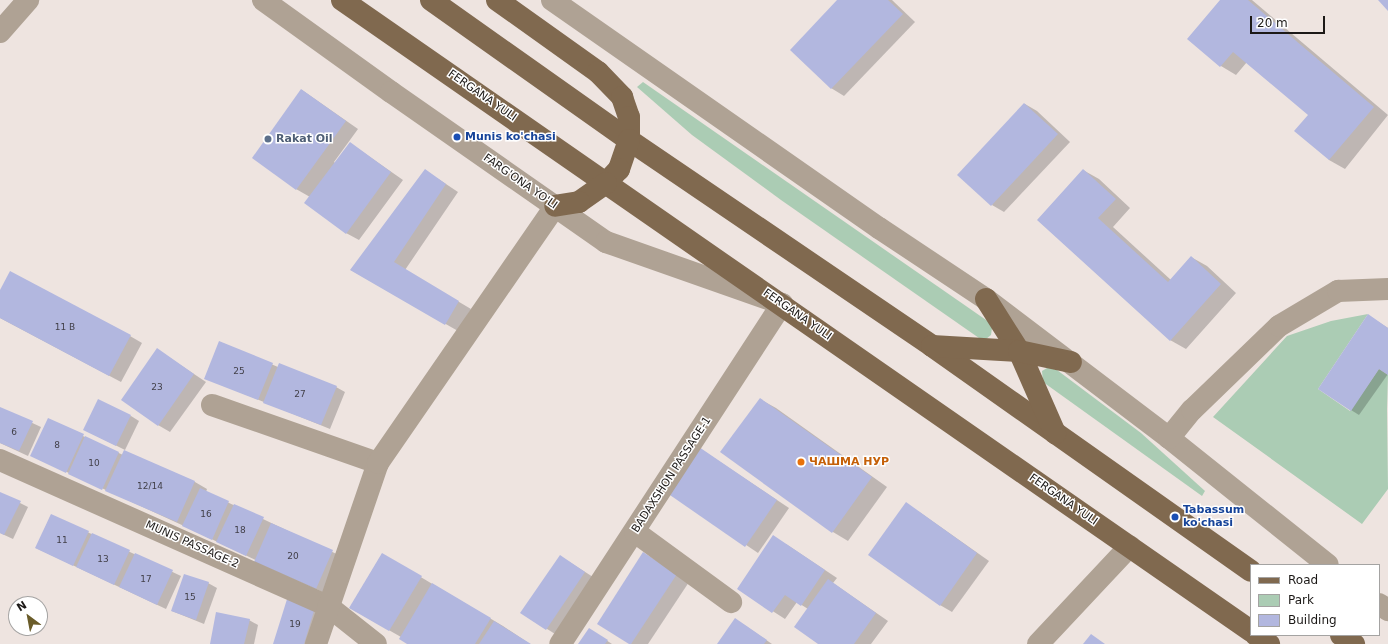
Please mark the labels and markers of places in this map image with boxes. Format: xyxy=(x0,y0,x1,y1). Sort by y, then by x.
place label: Munis ko'chasi xyxy=(465,130,556,144)
place label: Rakat Oil xyxy=(276,132,333,146)
marker: Munis ko'chasi xyxy=(452,132,462,142)
marker: Rakat Oil xyxy=(263,134,273,144)
place label: ЧАШМА НУР xyxy=(809,455,889,469)
marker: ЧАШМА НУР xyxy=(796,457,806,467)
place label: Tabassum ko'chasi xyxy=(1183,504,1244,530)
marker: Tabassum ko'chasi xyxy=(1170,512,1180,522)

